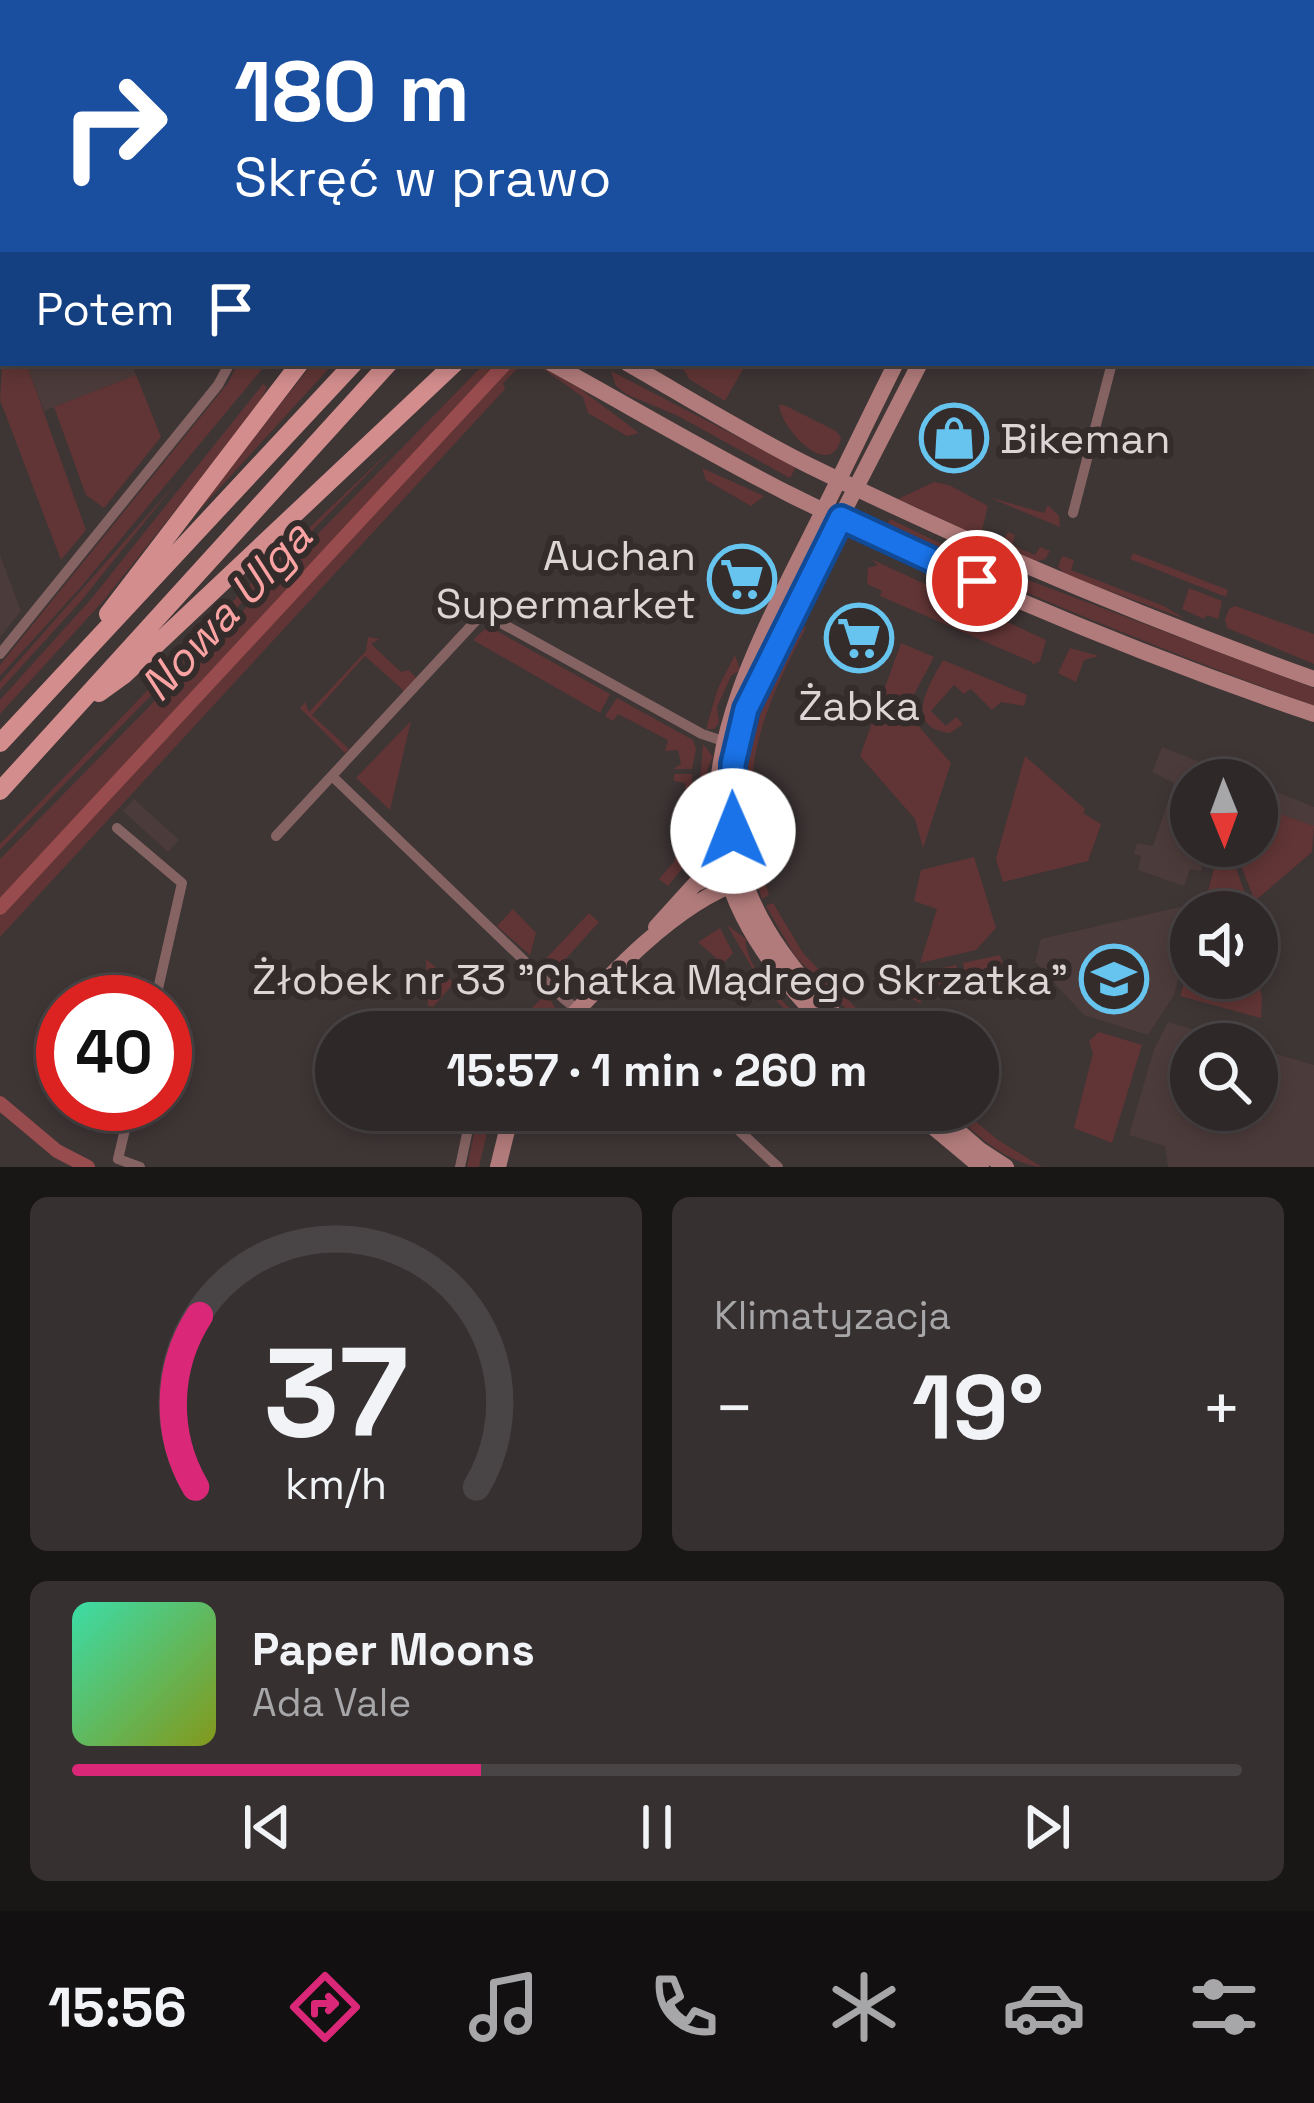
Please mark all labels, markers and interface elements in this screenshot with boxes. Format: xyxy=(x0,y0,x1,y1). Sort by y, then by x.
text: 180 m xyxy=(234,38,470,146)
icon: right xyxy=(36,48,192,204)
text: Skręć w prawo xyxy=(234,143,612,212)
icon: arrive xyxy=(198,276,264,342)
text: Potem xyxy=(36,281,174,338)
shop icon: Bikeman xyxy=(919,403,989,473)
place label: Bikeman xyxy=(1000,412,1170,465)
water label: Nowa Ulga xyxy=(128,508,325,713)
place label: Auchan Supermarket xyxy=(436,529,696,630)
pin xyxy=(926,530,1028,632)
supermarket icon: Auchan Supermarket xyxy=(707,544,777,614)
icon: arrive xyxy=(944,548,1010,614)
supermarket icon: Żabka xyxy=(824,603,894,673)
place label: Żabka xyxy=(798,679,920,732)
north arrow xyxy=(1170,759,1278,867)
map controls xyxy=(1170,759,1278,1131)
position arrow xyxy=(670,768,796,894)
button: sound xyxy=(1170,891,1278,999)
school or university icon: Żłobek nr 33 "Chatka Mądrego Skrzatka" xyxy=(1079,944,1149,1014)
place label: Żłobek nr 33 "Chatka Mądrego Skrzatka" xyxy=(252,953,1068,1006)
speed limit sign: 40 xyxy=(36,975,192,1131)
button: search xyxy=(1170,1023,1278,1131)
text: 15:57 · 1 min · 260 m xyxy=(447,1042,867,1099)
text: Klimatyzacja xyxy=(714,1291,951,1340)
text: 37 xyxy=(263,1313,409,1472)
text: 19° xyxy=(912,1350,1044,1465)
text: − xyxy=(714,1366,755,1450)
text: + xyxy=(1201,1366,1242,1450)
text: km/h xyxy=(285,1457,387,1512)
text: Paper Moons xyxy=(252,1621,535,1678)
text: Ada Vale xyxy=(252,1678,411,1727)
icon: previous xyxy=(234,1794,300,1860)
icon: pause xyxy=(624,1794,690,1860)
icon: next xyxy=(1014,1794,1080,1860)
icon: directions xyxy=(283,1965,367,2049)
icon: music xyxy=(462,1965,546,2049)
icon: phone xyxy=(642,1965,726,2049)
icon: climate xyxy=(822,1965,906,2049)
icon: car xyxy=(1002,1965,1086,2049)
icon: filters xyxy=(1182,1965,1266,2049)
text: 15:56 xyxy=(48,1973,187,2042)

